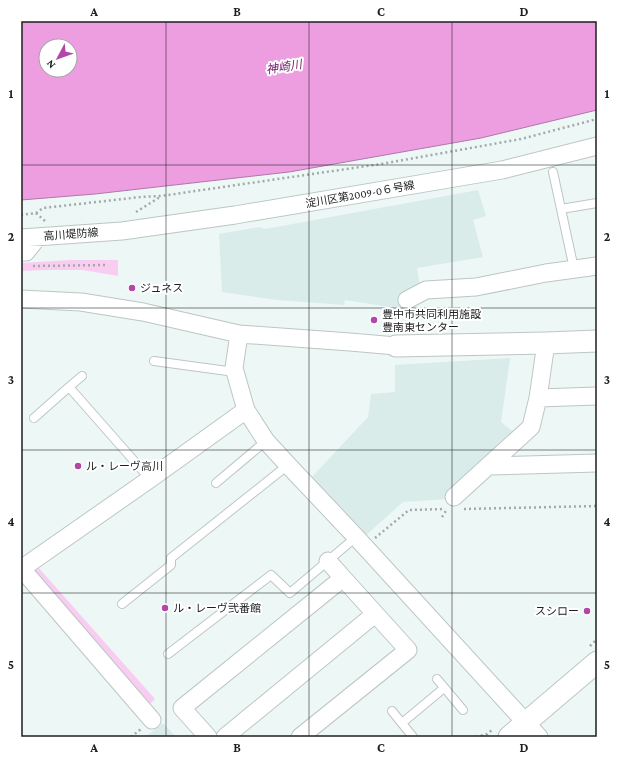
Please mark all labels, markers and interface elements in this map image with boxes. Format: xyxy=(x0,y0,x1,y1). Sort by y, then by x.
text: A xyxy=(89,4,98,19)
text: B xyxy=(233,4,241,19)
text: C xyxy=(377,4,385,19)
text: D xyxy=(520,4,529,19)
north arrow xyxy=(38,38,78,78)
text: N xyxy=(43,57,57,71)
water label: 神崎川 xyxy=(265,57,305,77)
text: 1 xyxy=(9,86,14,101)
text: 1 xyxy=(605,86,610,101)
street label: 淀川区第2009-0６号線 xyxy=(305,178,415,210)
street label: 高川堤防線 xyxy=(43,226,99,242)
text: 2 xyxy=(8,229,15,244)
text: 2 xyxy=(604,229,611,244)
place label: ジュネス xyxy=(140,282,183,294)
marker: ジュネス xyxy=(127,283,137,293)
place label: 豊中市共同利用施設 豊南東センター xyxy=(382,308,481,333)
marker: 豊中市共同利用施設 豊南東センター xyxy=(369,315,379,325)
text: 3 xyxy=(8,372,14,387)
text: 3 xyxy=(604,372,610,387)
place label: ル・レーヴ高川 xyxy=(86,460,163,472)
marker: ル・レーヴ高川 xyxy=(73,461,83,471)
text: 4 xyxy=(7,514,15,529)
text: 4 xyxy=(603,514,611,529)
place label: ル・レーヴ弐番館 xyxy=(173,602,261,614)
marker: ル・レーヴ弐番館 xyxy=(160,603,170,613)
place label: スシロー xyxy=(535,605,579,617)
marker: スシロー xyxy=(582,606,592,616)
text: 5 xyxy=(8,657,14,672)
text: 5 xyxy=(604,657,610,672)
text: A xyxy=(89,740,98,755)
text: B xyxy=(233,740,241,755)
text: C xyxy=(377,740,385,755)
text: D xyxy=(520,740,529,755)

